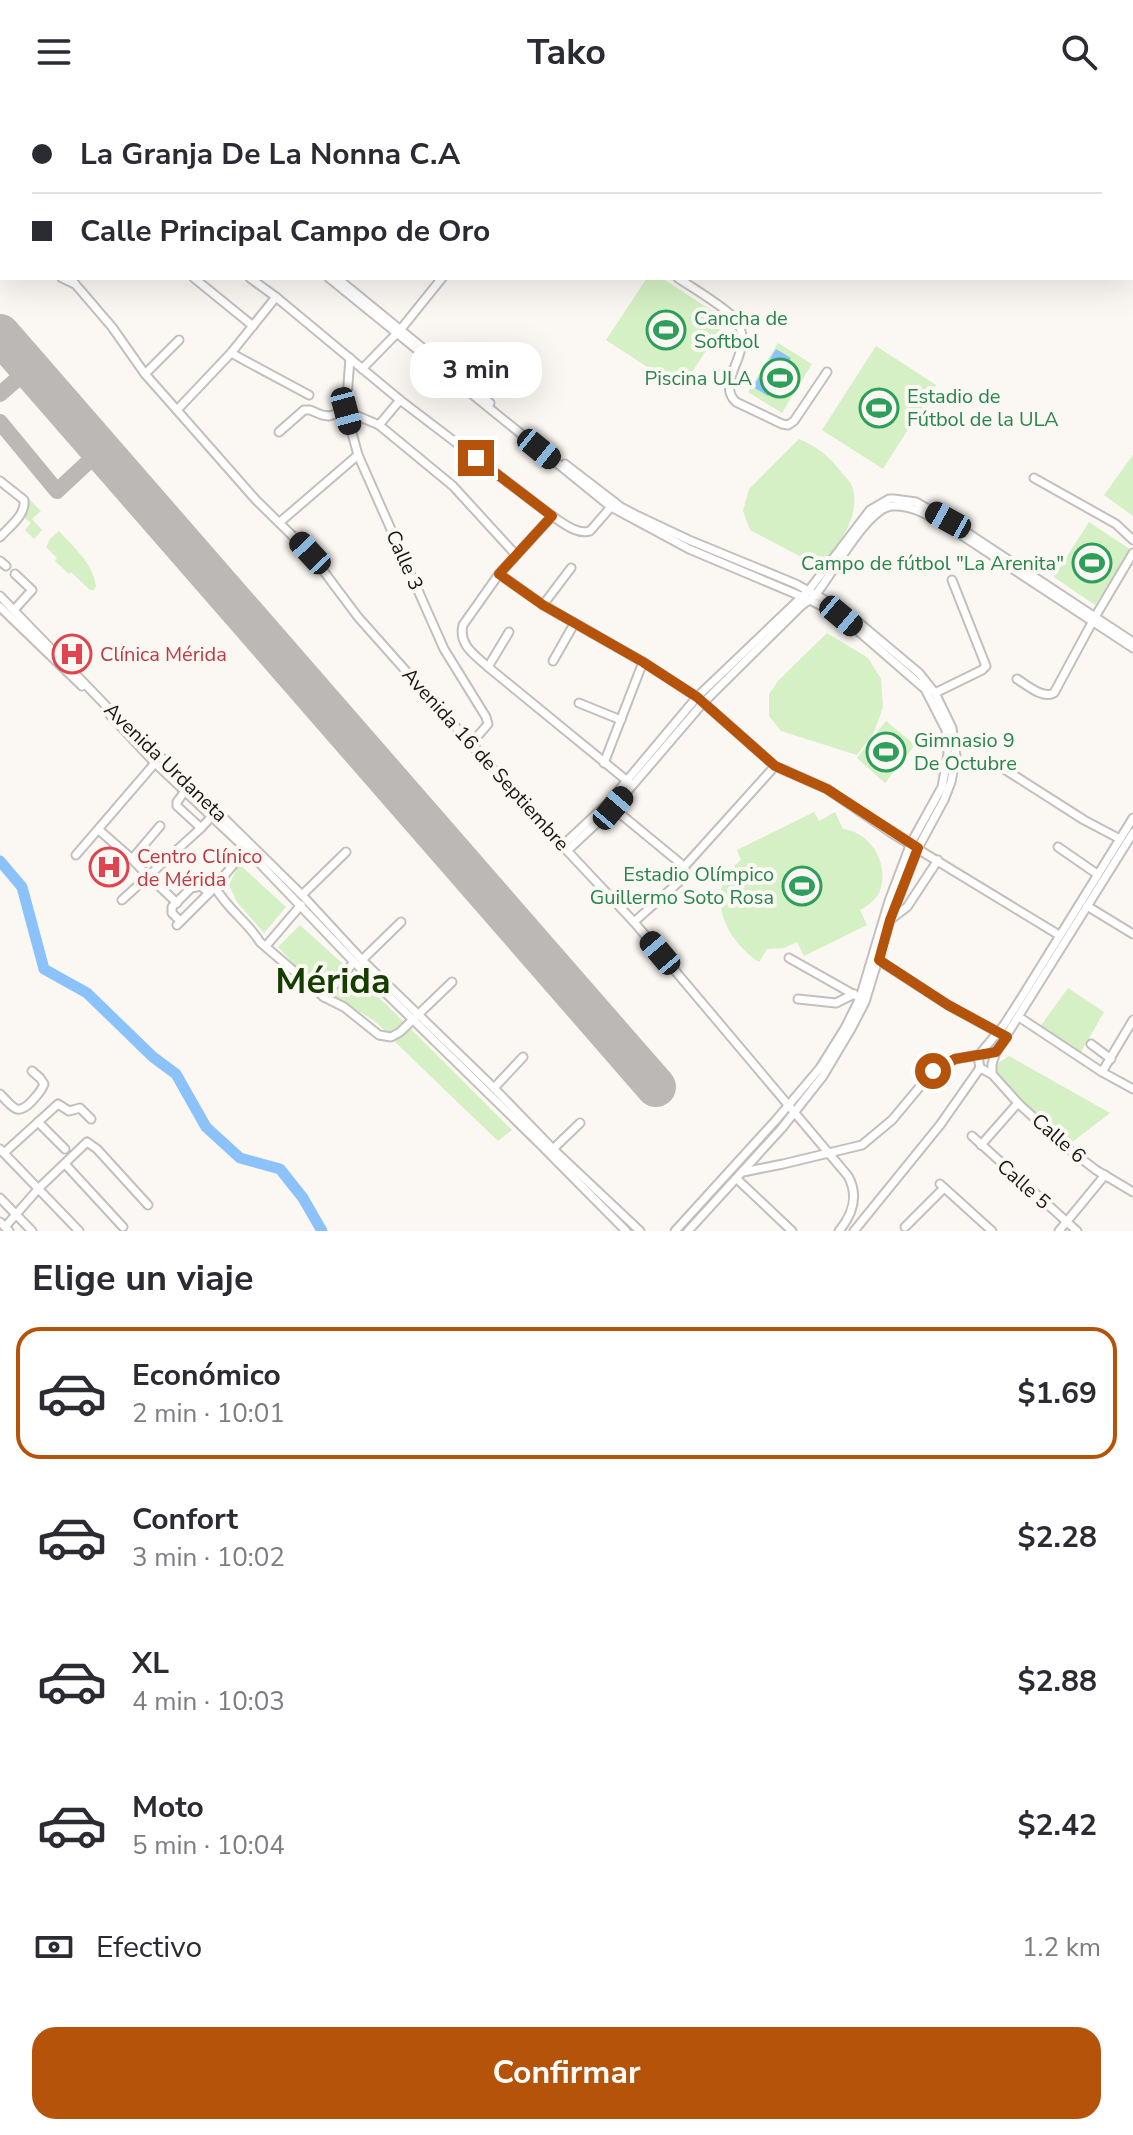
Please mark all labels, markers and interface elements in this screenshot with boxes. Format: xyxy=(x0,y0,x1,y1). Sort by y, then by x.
text: Tako xyxy=(527,28,606,77)
icon: menu xyxy=(32,30,76,74)
icon: search xyxy=(1057,30,1101,74)
text: La Granja De La Nonna C.A xyxy=(80,134,460,175)
text: Calle Principal Campo de Oro xyxy=(80,211,490,252)
place label: Cancha de Softbol xyxy=(694,305,788,355)
sports icon: Cancha de Softbol xyxy=(645,309,687,351)
callout: 3 min xyxy=(410,342,542,398)
text: 3 min xyxy=(442,352,510,387)
sports icon: Piscina ULA xyxy=(759,357,801,399)
place label: Piscina ULA xyxy=(644,365,752,392)
place label: Estadio de Fútbol de la ULA xyxy=(907,383,1059,433)
car xyxy=(328,385,364,437)
sports icon: Estadio de Fútbol de la ULA xyxy=(858,387,900,429)
car xyxy=(513,425,565,473)
route end xyxy=(458,440,494,476)
car xyxy=(921,498,975,542)
street label: Calle 3 xyxy=(379,526,430,595)
car xyxy=(285,527,335,579)
sports icon: Campo de fútbol "La Arenita" xyxy=(1071,542,1113,584)
place label: Campo de fútbol "La Arenita" xyxy=(801,550,1064,577)
car xyxy=(815,591,867,641)
hospital icon: Clínica Mérida xyxy=(51,633,93,675)
place label: Clínica Mérida xyxy=(100,641,227,668)
street label: Avenida 16 de Septiembre xyxy=(396,662,575,857)
street label: Avenida Urdaneta xyxy=(98,696,233,828)
place label: Gimnasio 9 De Octubre xyxy=(914,727,1017,777)
sports icon: Gimnasio 9 De Octubre xyxy=(865,731,907,773)
car xyxy=(588,782,638,834)
place label: Centro Clínico de Mérida xyxy=(137,843,262,893)
hospital icon: Centro Clínico de Mérida xyxy=(88,846,130,888)
place label: Estadio Olímpico Guillermo Soto Rosa xyxy=(590,861,774,911)
sports icon: Estadio Olímpico Guillermo Soto Rosa xyxy=(781,865,823,907)
car xyxy=(635,927,685,979)
district label: Mérida xyxy=(275,957,391,1006)
route start xyxy=(915,1053,951,1089)
street label: Calle 6 xyxy=(1026,1107,1091,1169)
street label: Calle 5 xyxy=(991,1153,1056,1216)
text: Elige un viaje xyxy=(32,1254,253,1303)
text: Económico xyxy=(132,1355,281,1396)
icon: car xyxy=(36,1357,108,1429)
text: $1.69 xyxy=(1018,1373,1097,1414)
text: 2 min · 10:01 xyxy=(132,1396,285,1431)
text: Confort xyxy=(132,1499,238,1540)
icon: car xyxy=(36,1501,108,1573)
text: $2.28 xyxy=(1018,1517,1097,1558)
text: 3 min · 10:02 xyxy=(132,1540,285,1575)
text: XL xyxy=(132,1643,169,1684)
icon: car xyxy=(36,1645,108,1717)
text: $2.88 xyxy=(1018,1661,1097,1702)
text: 4 min · 10:03 xyxy=(132,1684,285,1719)
text: Moto xyxy=(132,1787,204,1828)
icon: car xyxy=(36,1789,108,1861)
text: $2.42 xyxy=(1018,1805,1097,1846)
text: 5 min · 10:04 xyxy=(132,1828,285,1863)
icon: cash xyxy=(32,1925,76,1969)
text: Efectivo xyxy=(96,1927,202,1968)
text: 1.2 km xyxy=(1022,1930,1101,1965)
button: Confirmar xyxy=(32,2027,1101,2119)

